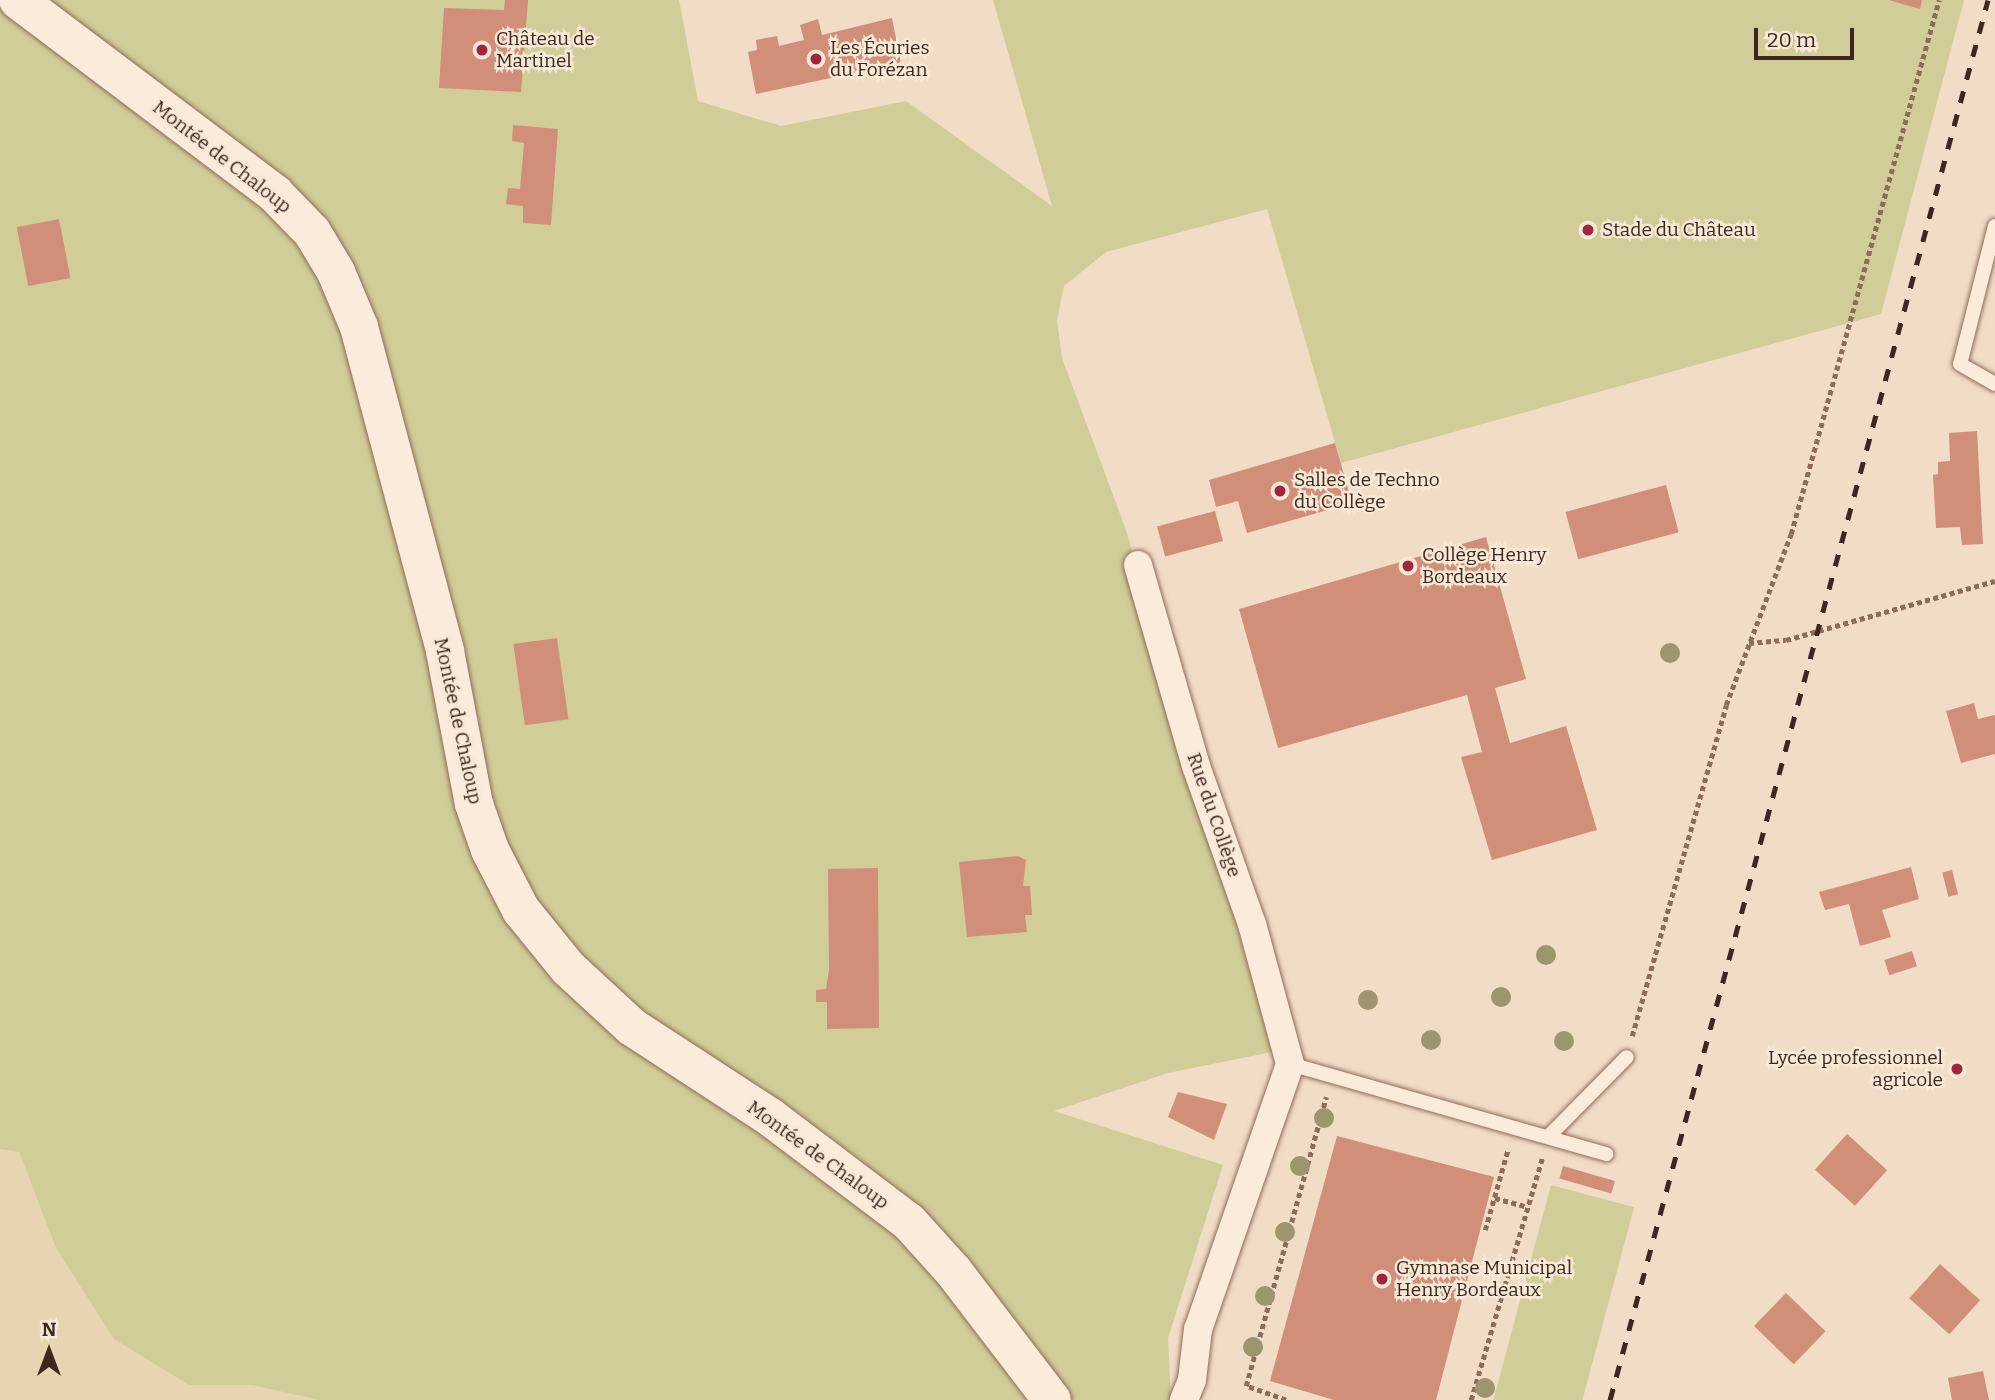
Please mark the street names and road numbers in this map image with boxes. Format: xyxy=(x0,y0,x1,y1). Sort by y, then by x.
street label: Montée de Chaloup xyxy=(148,96,296,218)
street label: Montée de Chaloup xyxy=(429,636,487,806)
street label: Rue du Collège xyxy=(1182,750,1246,880)
street label: Montée de Chaloup xyxy=(743,1096,893,1214)

